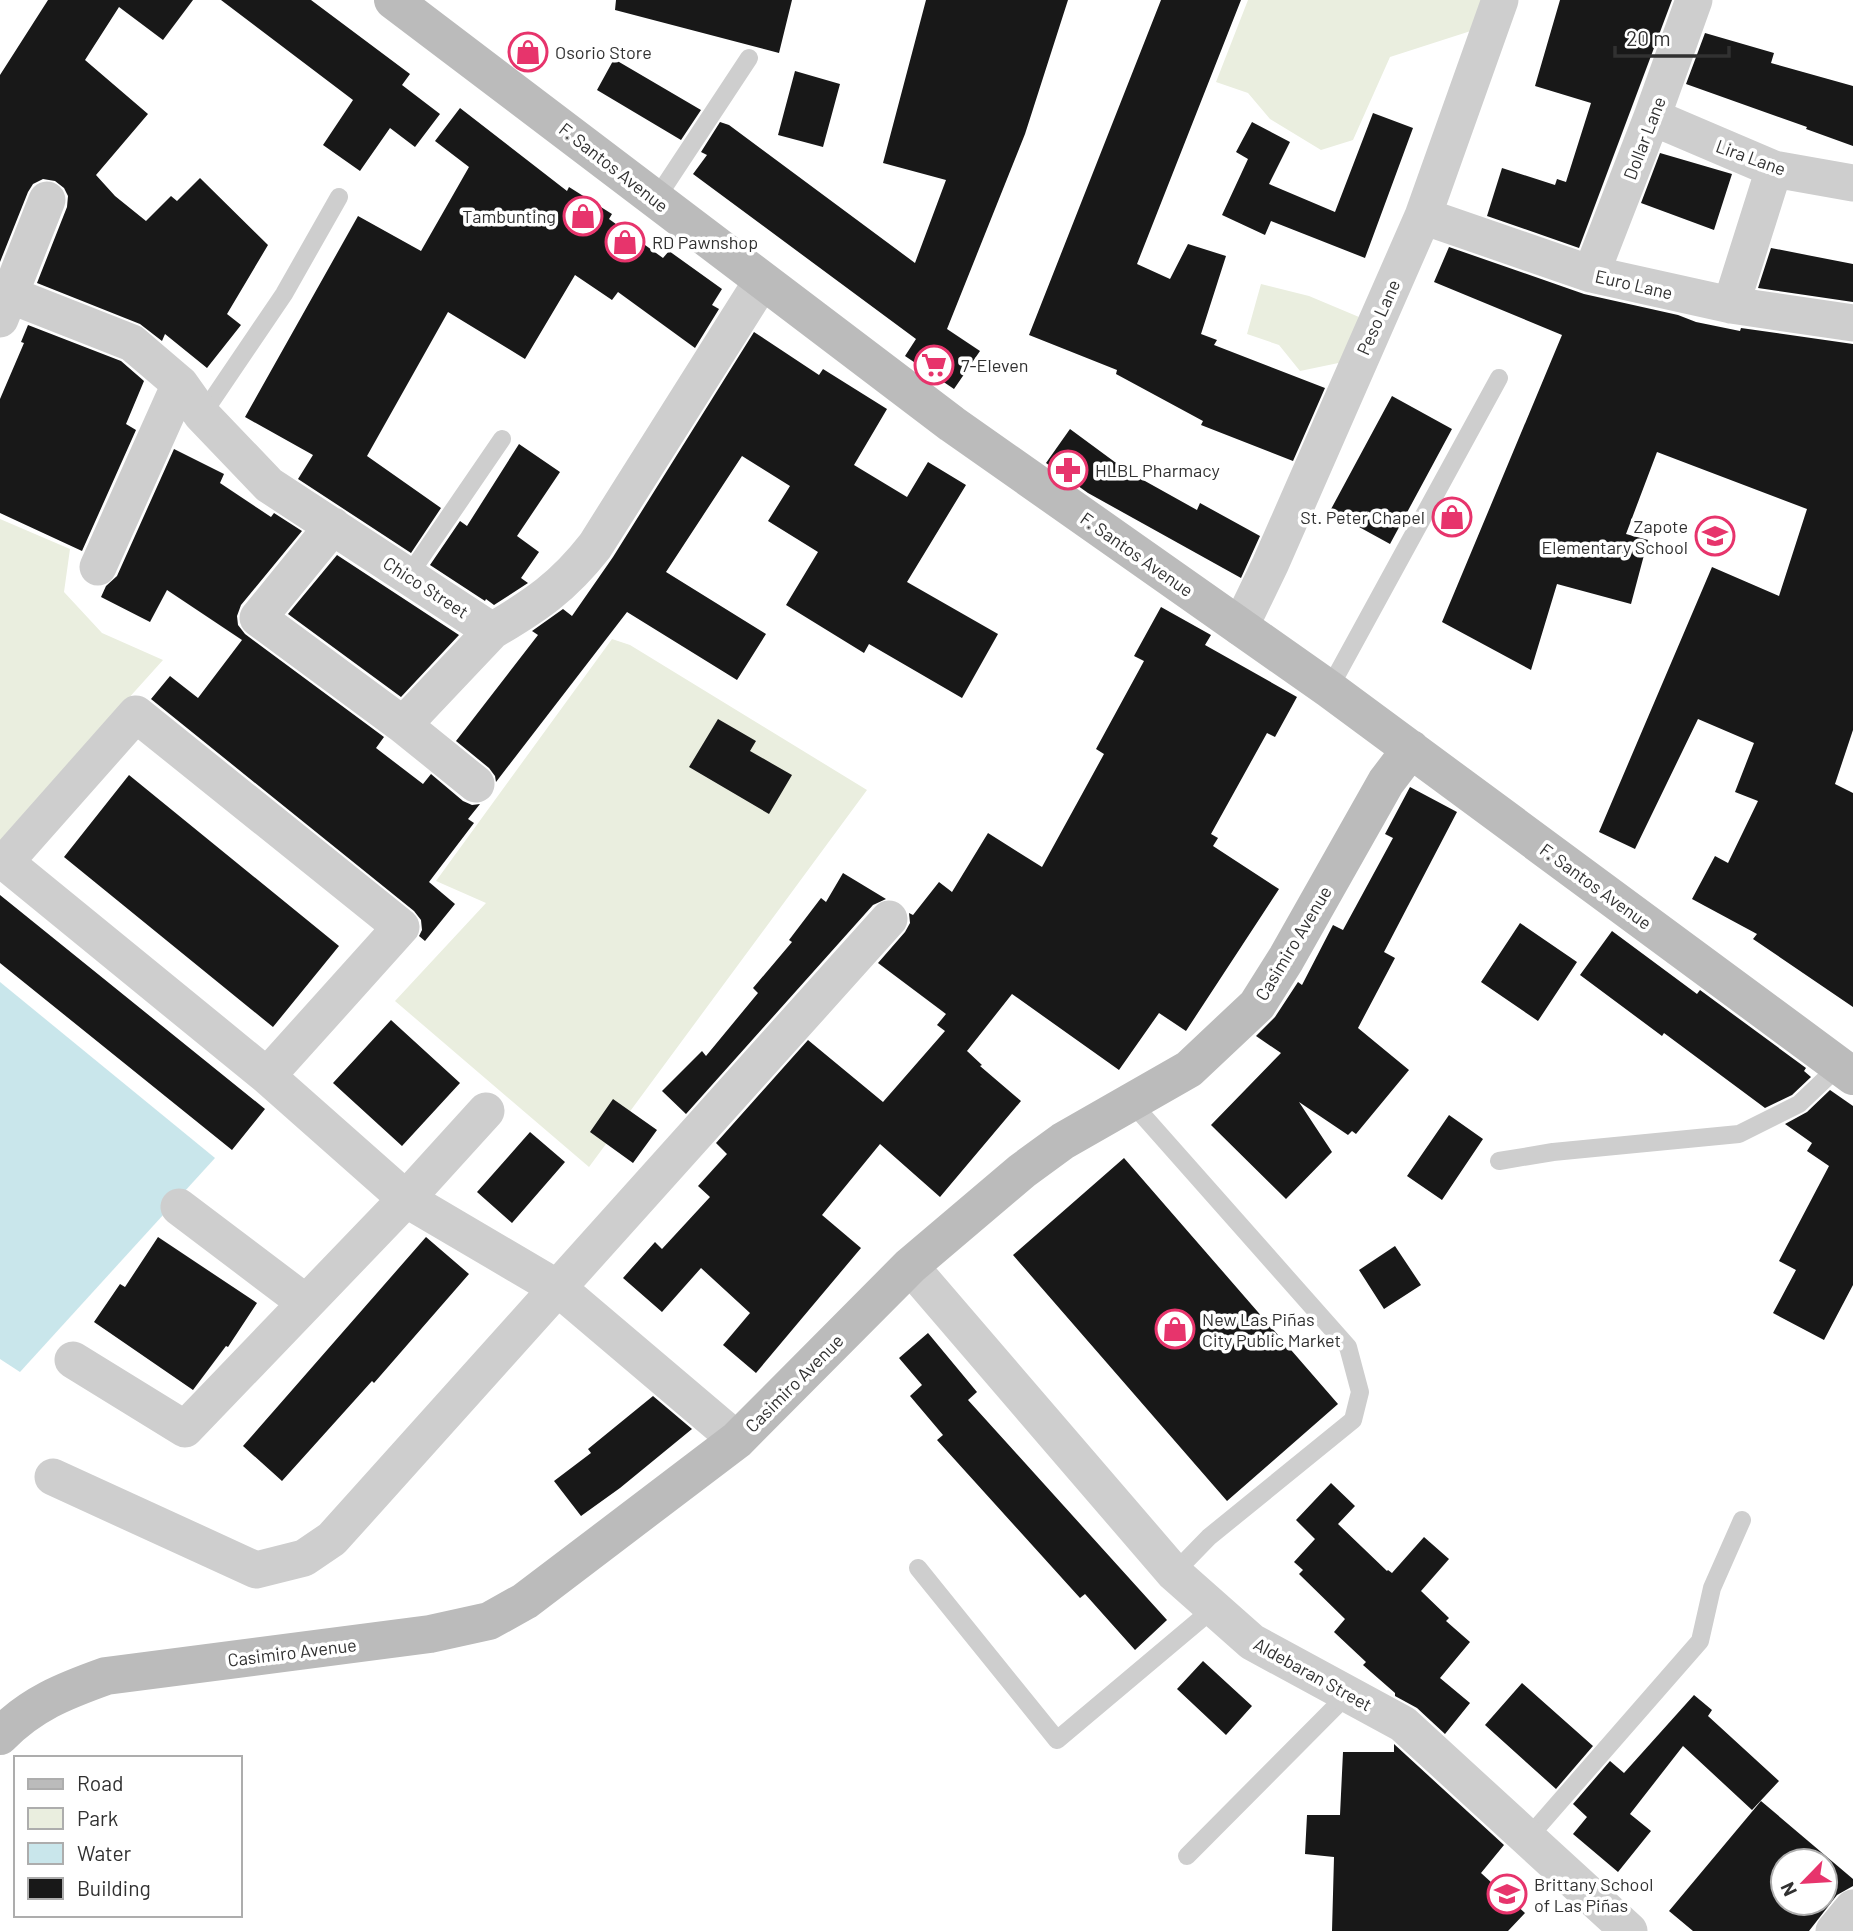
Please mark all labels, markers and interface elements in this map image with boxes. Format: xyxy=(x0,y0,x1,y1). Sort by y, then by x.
scale bar xyxy=(1615,14,1729,58)
text: 20 m xyxy=(1626,25,1671,50)
shop icon: Osorio Store xyxy=(507,31,549,73)
place label: Osorio Store xyxy=(555,41,652,63)
street label: Dollar Lane xyxy=(1618,93,1670,183)
street label: F. Santos Avenue xyxy=(555,118,673,216)
street label: Lira Lane xyxy=(1713,134,1789,180)
shop icon: Tambunting xyxy=(562,195,604,237)
place label: Tambunting xyxy=(462,205,556,227)
shop icon: RD Pawnshop xyxy=(604,221,646,263)
place label: RD Pawnshop xyxy=(652,231,758,253)
street label: Euro Lane xyxy=(1593,264,1675,304)
street label: Peso Lane xyxy=(1352,276,1404,358)
supermarket icon: 7-Eleven xyxy=(913,344,955,386)
place label: 7-Eleven xyxy=(961,354,1029,376)
pharmacy icon: HLBL Pharmacy xyxy=(1047,449,1089,491)
place label: HLBL Pharmacy xyxy=(1095,459,1220,481)
shop icon: St. Peter Chapel xyxy=(1431,496,1473,538)
place label: St. Peter Chapel xyxy=(1300,506,1425,528)
street label: F. Santos Avenue xyxy=(1076,507,1198,601)
place label: Zapote Elementary School xyxy=(1541,515,1688,558)
school or university icon: Zapote Elementary School xyxy=(1694,515,1736,557)
street label: Chico Street xyxy=(379,551,473,623)
street label: F. Santos Avenue xyxy=(1536,838,1656,934)
street label: Casimiro Avenue xyxy=(1250,882,1336,1004)
shop icon: New Las Piñas City Public Market xyxy=(1154,1308,1196,1350)
place label: New Las Piñas City Public Market xyxy=(1202,1308,1341,1351)
street label: Casimiro Avenue xyxy=(740,1329,848,1437)
street label: Aldebaran Street xyxy=(1250,1632,1376,1716)
street label: Casimiro Avenue xyxy=(226,1633,358,1671)
legend xyxy=(14,1756,242,1917)
text: Road xyxy=(77,1770,123,1795)
text: Park xyxy=(77,1805,118,1830)
text: Water xyxy=(77,1840,132,1865)
north arrow xyxy=(1769,1847,1839,1917)
school or university icon: Brittany School of Las Piñas xyxy=(1486,1873,1528,1915)
place label: Brittany School of Las Piñas xyxy=(1534,1873,1653,1916)
text: Building xyxy=(77,1875,151,1900)
text: N xyxy=(1775,1879,1801,1900)

